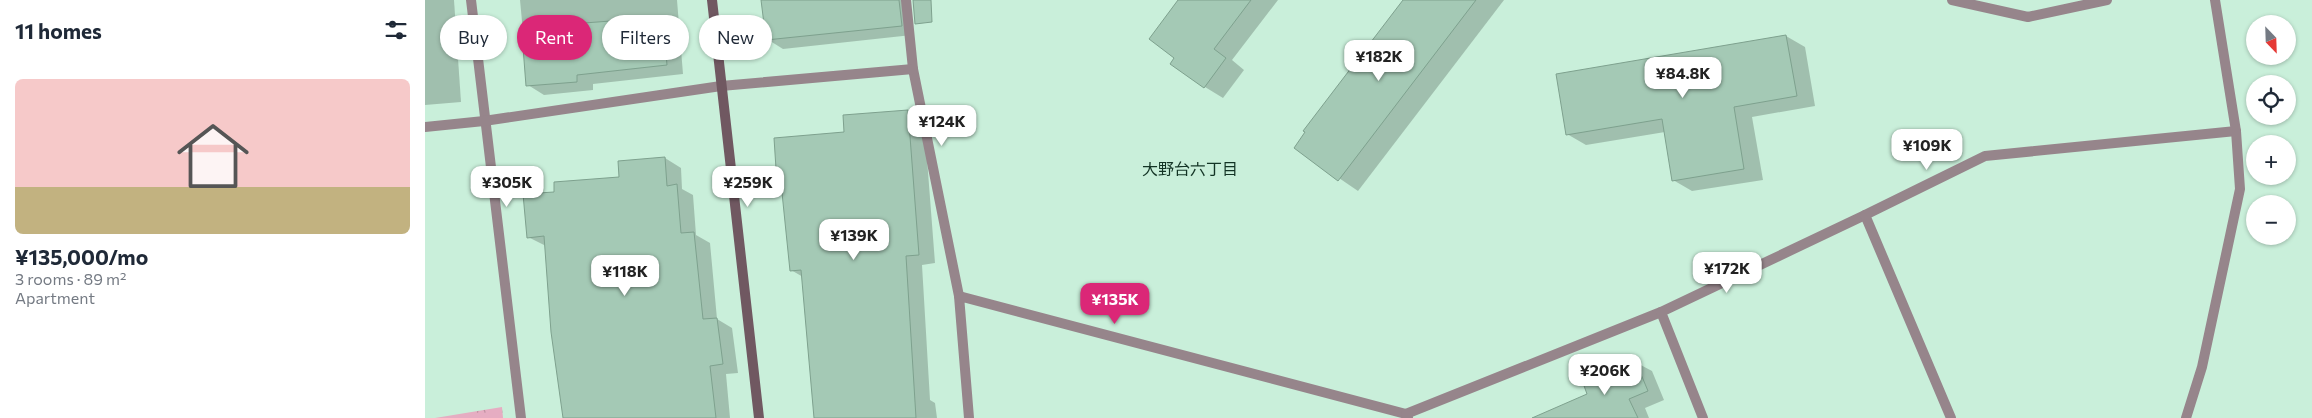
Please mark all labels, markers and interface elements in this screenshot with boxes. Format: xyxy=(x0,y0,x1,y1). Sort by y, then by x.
chip: Buy xyxy=(440,15,507,60)
chip: Rent xyxy=(517,15,592,60)
chip: Filters xyxy=(602,15,689,60)
chip: New xyxy=(699,15,772,60)
north arrow xyxy=(2246,15,2296,65)
map controls xyxy=(2246,15,2296,245)
icon: filters xyxy=(382,16,410,44)
text: 11 homes xyxy=(15,18,102,43)
pin: ¥182K xyxy=(1344,39,1414,82)
text: ¥182K xyxy=(1355,46,1403,65)
pin: ¥84.8K xyxy=(1642,56,1724,99)
text: ¥84.8K xyxy=(1656,63,1710,82)
button: locate xyxy=(2246,75,2296,125)
pin: ¥124K xyxy=(907,104,977,147)
icon: home xyxy=(168,111,258,201)
text: ¥124K xyxy=(918,111,966,130)
pin: ¥109K xyxy=(1892,128,1962,171)
text: ¥109K xyxy=(1902,135,1952,154)
button: + xyxy=(2246,135,2296,185)
district label: 大野台六丁目 xyxy=(1142,159,1238,178)
pin: ¥305K xyxy=(472,166,542,208)
pin: ¥259K xyxy=(713,166,783,208)
text: ¥305K xyxy=(482,172,532,191)
text: ¥259K xyxy=(723,172,773,191)
button: − xyxy=(2246,195,2296,245)
pin: ¥139K xyxy=(819,218,889,261)
text: ¥139K xyxy=(830,225,878,244)
text: ¥135,000/mo xyxy=(15,244,148,269)
pin: ¥172K xyxy=(1692,252,1762,294)
pin: ¥118K xyxy=(590,254,660,297)
text: ¥172K xyxy=(1704,258,1750,277)
text: ¥118K xyxy=(602,261,648,280)
text: 3 rooms · 89 m² xyxy=(15,269,126,288)
pin: ¥135K xyxy=(1080,282,1150,325)
text: Apartment xyxy=(15,288,95,307)
text: ¥135K xyxy=(1091,289,1139,308)
pin: ¥206K xyxy=(1570,354,1640,396)
text: ¥206K xyxy=(1580,360,1631,379)

